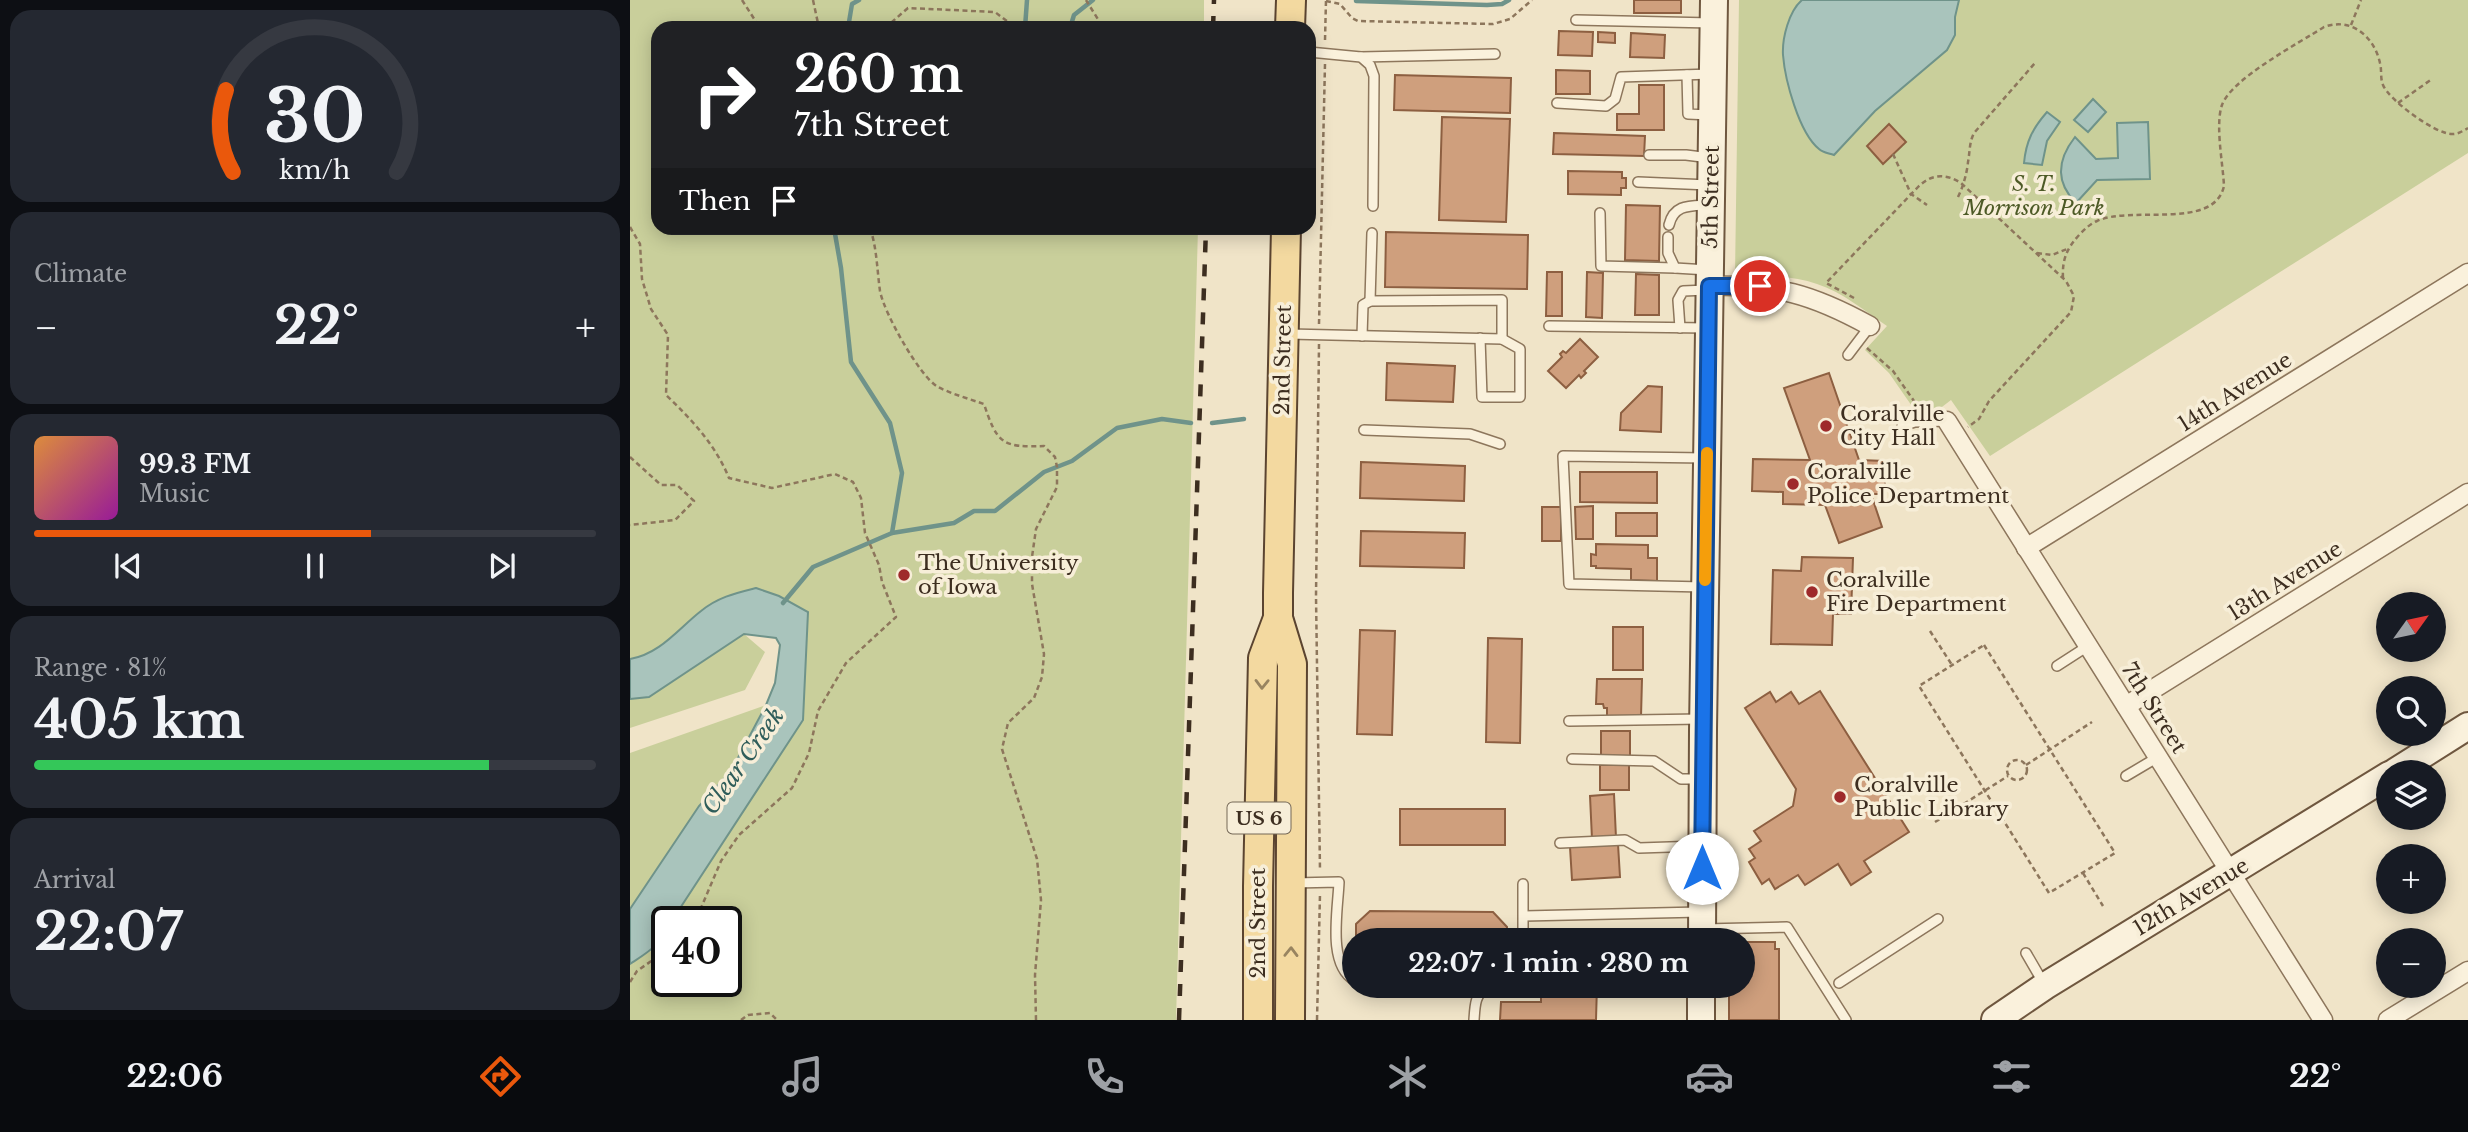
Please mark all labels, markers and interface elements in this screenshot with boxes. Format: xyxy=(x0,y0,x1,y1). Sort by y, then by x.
text: 260 m xyxy=(794,44,963,105)
icon: right xyxy=(679,49,770,140)
text: 30 xyxy=(264,71,366,162)
text: 7th Street xyxy=(794,105,950,145)
street label: 5th Street xyxy=(1697,145,1725,249)
text: km/h xyxy=(280,155,350,186)
park label: S. T. Morrison Park xyxy=(1962,171,2105,221)
icon: arrive xyxy=(765,182,803,220)
text: Then xyxy=(679,185,751,217)
pin xyxy=(1730,256,1790,316)
text: Climate xyxy=(34,260,127,288)
icon: arrive xyxy=(1741,267,1779,305)
text: 22° xyxy=(274,294,359,358)
text: − xyxy=(34,304,58,351)
text: + xyxy=(575,304,596,351)
street label: 2nd Street xyxy=(1269,304,1297,416)
street label: 14th Avenue xyxy=(2173,347,2297,437)
place label: Coralville City Hall xyxy=(1840,401,1945,451)
marker: Coralville City Hall xyxy=(1818,418,1834,434)
text: 99.3 FM xyxy=(139,448,251,480)
place label: Coralville Police Department xyxy=(1807,459,2009,509)
marker: Coralville Police Department xyxy=(1785,476,1801,492)
text: Music xyxy=(139,480,210,508)
street label: 13th Avenue xyxy=(2223,536,2347,626)
icon: previous xyxy=(109,547,147,585)
icon: pause xyxy=(296,547,334,585)
icon: next xyxy=(483,547,521,585)
place label: The University of Iowa xyxy=(918,550,1079,600)
marker: The University of Iowa xyxy=(896,567,912,583)
place label: Coralville Fire Department xyxy=(1826,567,2007,617)
marker: Coralville Fire Department xyxy=(1804,584,1820,600)
north arrow xyxy=(2376,592,2446,662)
map controls xyxy=(2376,592,2446,998)
text: Range · 81% xyxy=(34,654,167,682)
street label: 7th Street xyxy=(2116,658,2192,758)
button: search xyxy=(2376,676,2446,746)
one-way arrow xyxy=(1254,679,1270,690)
text: 405 km xyxy=(34,688,245,752)
water label: Clear Creek xyxy=(696,702,790,820)
button: layers xyxy=(2376,760,2446,830)
place label: Coralville Public Library xyxy=(1854,772,2009,822)
marker: Coralville Public Library xyxy=(1832,789,1848,805)
road number: US 6 xyxy=(1228,803,1290,834)
position arrow xyxy=(1665,831,1739,905)
button: + xyxy=(2376,844,2446,914)
street label: 12th Avenue xyxy=(2129,852,2253,942)
text: Arrival xyxy=(34,866,115,894)
street label: 2nd Street xyxy=(1245,868,1271,978)
text: 22:07 xyxy=(34,900,183,964)
speed limit sign: 40 xyxy=(651,906,742,997)
button: − xyxy=(2376,928,2446,998)
one-way arrow xyxy=(1283,946,1298,957)
text: 22:07 · 1 min · 280 m xyxy=(1408,947,1689,979)
icon: directions xyxy=(476,1052,525,1101)
icon: music xyxy=(778,1052,827,1101)
icon: phone xyxy=(1080,1052,1129,1101)
icon: climate xyxy=(1383,1052,1432,1101)
icon: car xyxy=(1685,1052,1734,1101)
icon: filters xyxy=(1987,1052,2036,1101)
text: 22:06 xyxy=(127,1056,223,1096)
text: 22° xyxy=(2289,1056,2341,1096)

